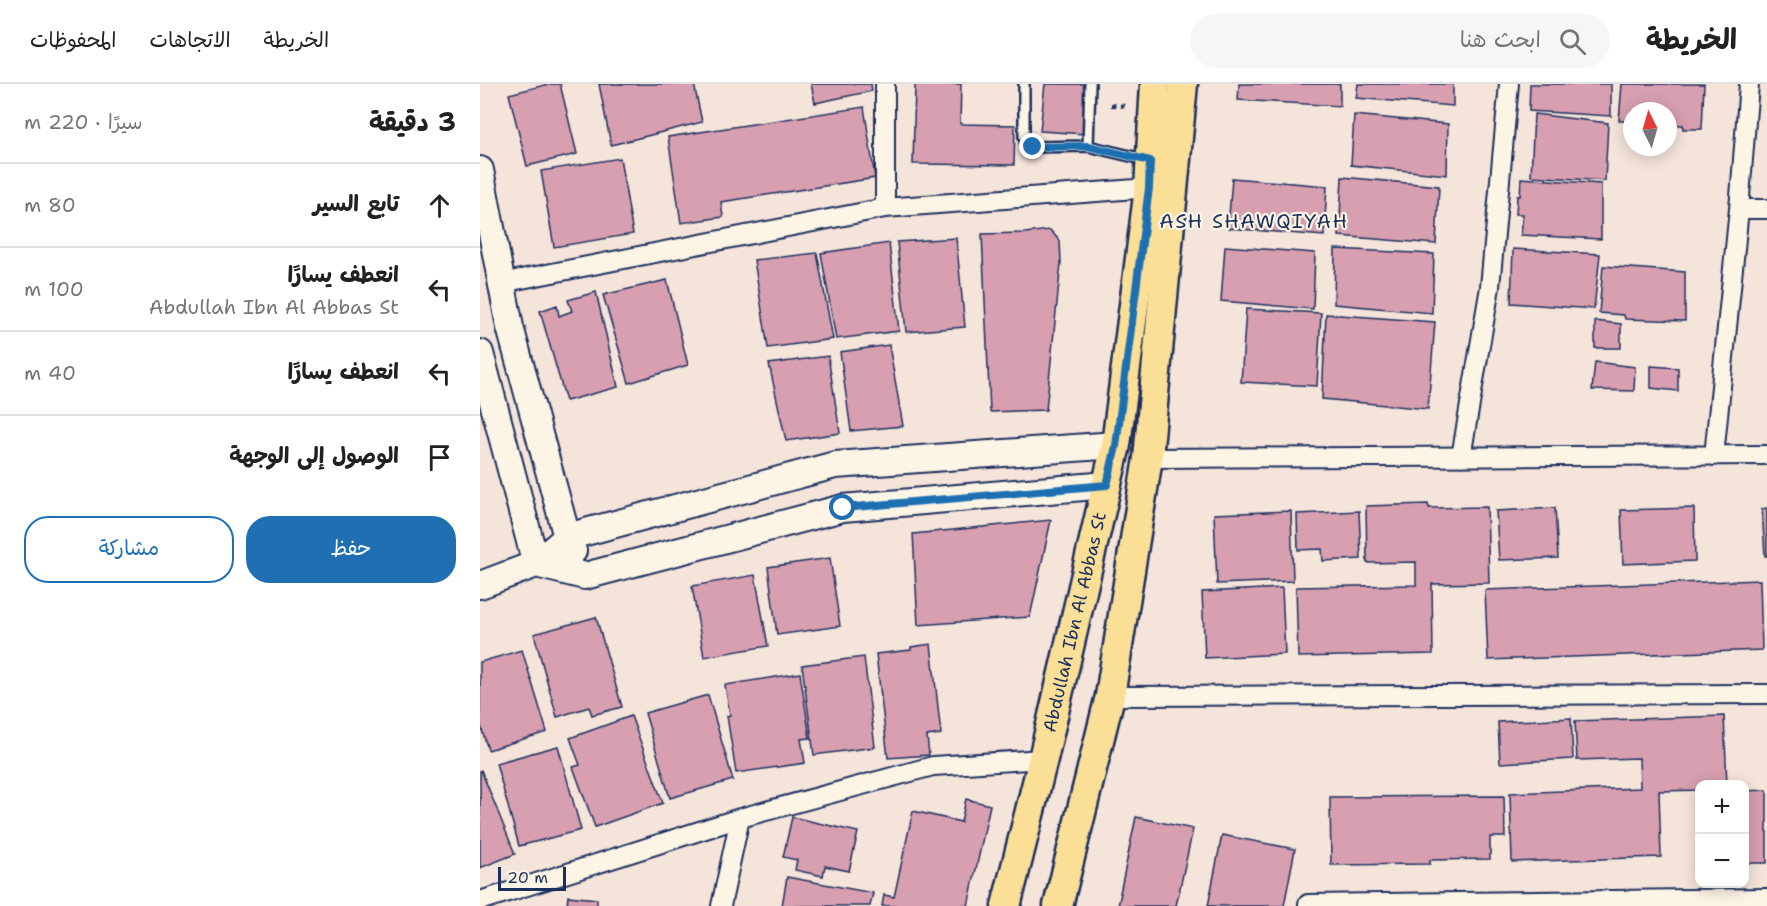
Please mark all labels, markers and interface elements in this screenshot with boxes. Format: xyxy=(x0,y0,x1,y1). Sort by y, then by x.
search box xyxy=(1190,14,1610,68)
text: الخريطة xyxy=(1646,20,1737,58)
text: ابحث هنا xyxy=(1460,25,1541,54)
icon: search xyxy=(1556,25,1589,58)
text: المحفوظات xyxy=(30,26,116,54)
text: الاتجاهات xyxy=(149,26,231,54)
text: الخريطة xyxy=(264,26,329,54)
north arrow xyxy=(1623,102,1677,156)
text: 3 دقيقة xyxy=(369,104,456,139)
text: سيرًا · 220 m xyxy=(24,109,142,135)
route end xyxy=(1019,133,1045,159)
text: تابع السير xyxy=(313,189,399,218)
icon: ahead xyxy=(423,189,456,222)
text: 80 m xyxy=(24,192,76,218)
district label: ASH SHAWQIYAH xyxy=(1159,208,1349,234)
text: انعطف يسارًا xyxy=(287,260,399,289)
icon: left xyxy=(423,273,456,306)
text: 100 m xyxy=(24,276,84,302)
text: Abdullah Ibn Al Abbas St xyxy=(149,294,399,320)
text: انعطف يسارًا xyxy=(287,357,399,386)
icon: left xyxy=(423,357,456,390)
text: 40 m xyxy=(24,360,76,386)
text: الوصول إلى الوجهة xyxy=(229,441,399,470)
icon: arrive xyxy=(423,441,456,474)
route start xyxy=(829,494,855,520)
street label: Abdullah Ibn Al Abbas St xyxy=(1038,510,1112,735)
button: مشاركة xyxy=(24,516,234,583)
button: حفظ xyxy=(246,516,456,583)
map controls xyxy=(1695,780,1749,888)
button: + xyxy=(1695,780,1749,834)
button: − xyxy=(1695,834,1749,888)
scale bar xyxy=(498,864,566,892)
text: 20 m xyxy=(507,867,548,888)

